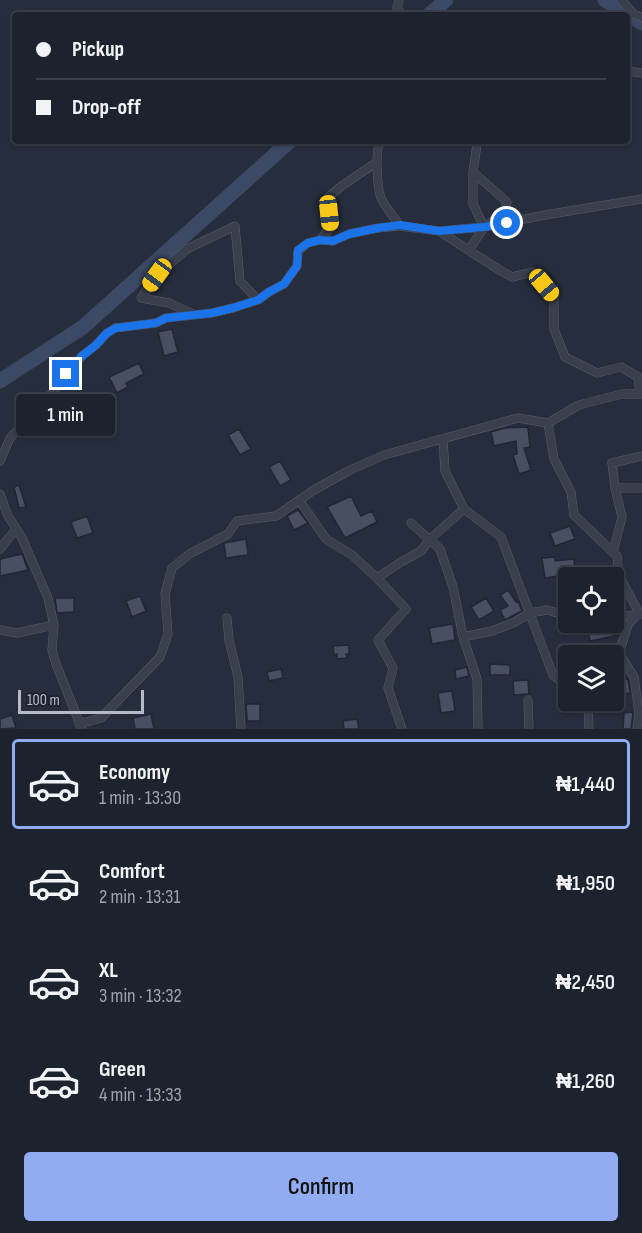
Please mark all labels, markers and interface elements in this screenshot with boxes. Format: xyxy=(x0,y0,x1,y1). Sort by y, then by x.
text: Pickup xyxy=(72,36,124,63)
text: Drop-off xyxy=(72,94,141,121)
car xyxy=(318,194,340,232)
route start xyxy=(493,209,520,236)
car xyxy=(139,255,175,295)
car xyxy=(526,265,562,305)
route end xyxy=(52,360,79,387)
callout: 1 min xyxy=(16,395,116,437)
text: 1 min xyxy=(47,403,84,427)
map controls xyxy=(558,567,624,711)
button: locate xyxy=(558,567,624,633)
button: layers xyxy=(558,645,624,711)
scale bar xyxy=(18,687,144,714)
text: 100 m xyxy=(27,691,60,710)
icon: car xyxy=(27,757,81,811)
text: Economy xyxy=(99,759,170,786)
text: ₦1,440 xyxy=(556,771,615,798)
text: 1 min · 13:30 xyxy=(99,786,181,810)
icon: car xyxy=(27,856,81,910)
text: Comfort xyxy=(99,858,165,885)
text: ₦1,950 xyxy=(556,870,615,897)
text: 2 min · 13:31 xyxy=(99,885,180,909)
icon: car xyxy=(27,955,81,1009)
text: XL xyxy=(99,957,118,984)
text: ₦2,450 xyxy=(556,969,615,996)
text: 3 min · 13:32 xyxy=(99,984,182,1008)
icon: car xyxy=(27,1054,81,1108)
text: Green xyxy=(99,1056,146,1083)
text: ₦1,260 xyxy=(556,1068,615,1095)
text: 4 min · 13:33 xyxy=(99,1083,182,1107)
button: Confirm xyxy=(24,1152,618,1221)

